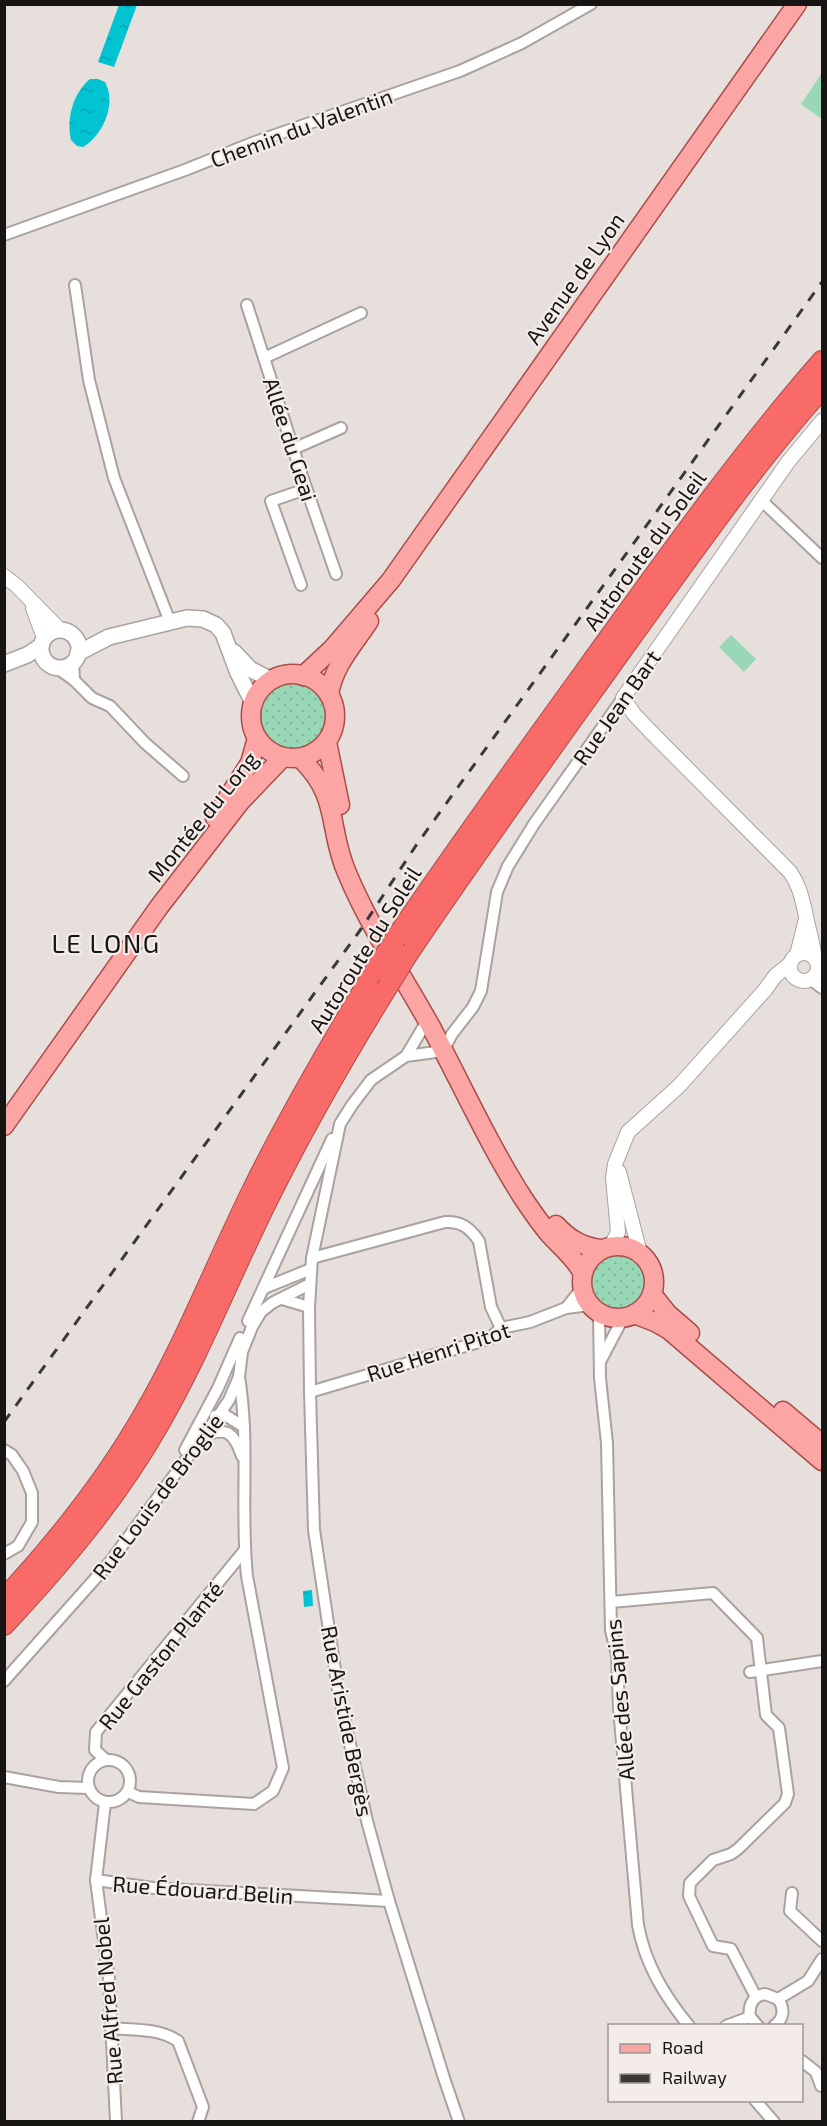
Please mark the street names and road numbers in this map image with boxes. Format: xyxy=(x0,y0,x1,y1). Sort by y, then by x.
street label: Chemin du Valentin xyxy=(206,82,396,172)
street label: Avenue de Lyon xyxy=(519,207,629,349)
street label: Allée du Geai xyxy=(259,374,323,504)
street label: Autoroute du Soleil xyxy=(577,465,711,635)
street label: Rue Jean Bart xyxy=(567,644,665,770)
street label: Montée du Long xyxy=(141,746,263,886)
street label: Autoroute du Soleil xyxy=(302,861,426,1037)
street label: Rue Henri Pitot xyxy=(363,1316,513,1386)
street label: Rue Louis de Broglie xyxy=(86,1408,228,1584)
street label: Rue Gaston Planté xyxy=(92,1576,228,1734)
street label: Allée des Sapins xyxy=(599,1618,639,1782)
street label: Rue Aristide Bergès xyxy=(317,1623,379,1819)
street label: Rue Édouard Belin xyxy=(112,1870,294,1908)
street label: Rue Alfred Nobel xyxy=(87,1916,127,2086)

